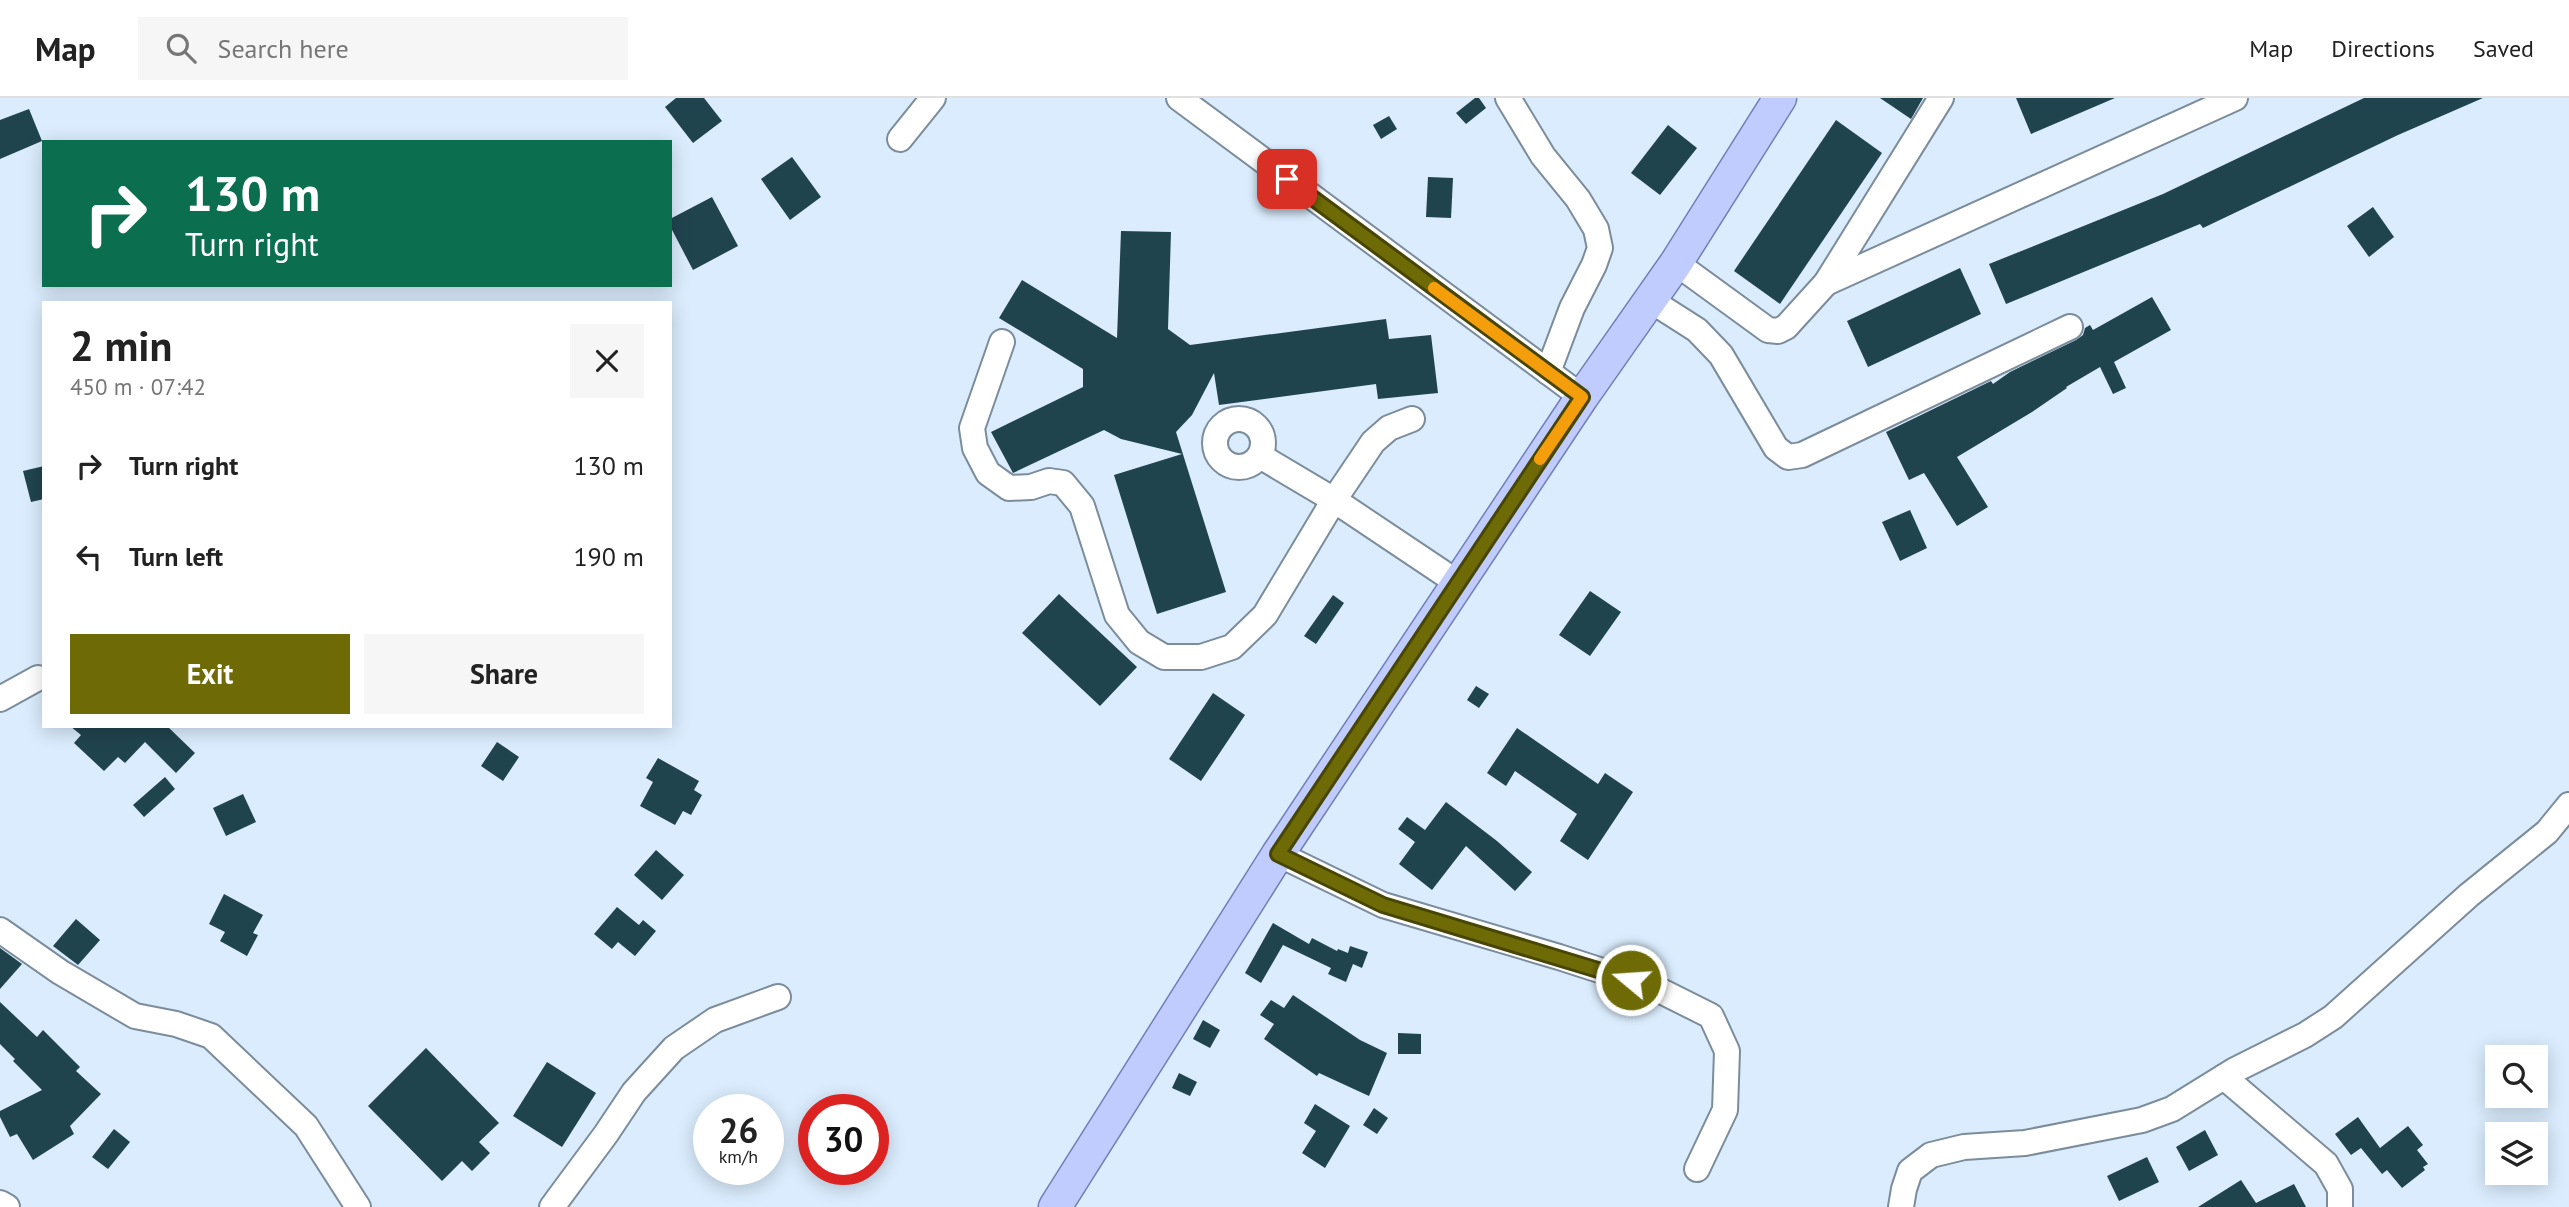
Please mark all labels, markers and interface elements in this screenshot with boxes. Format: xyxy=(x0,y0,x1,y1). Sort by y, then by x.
search box xyxy=(138,17,628,80)
text: Map xyxy=(35,27,96,70)
icon: search xyxy=(162,29,200,67)
text: Search here xyxy=(218,32,349,65)
text: Map xyxy=(2249,33,2293,64)
text: Directions xyxy=(2331,33,2435,64)
text: Saved xyxy=(2473,33,2534,64)
pin xyxy=(1257,149,1317,209)
icon: arrive xyxy=(1268,160,1306,198)
text: 130 m xyxy=(185,161,320,225)
icon: right xyxy=(70,168,161,259)
text: Turn right xyxy=(185,223,319,265)
text: 2 min xyxy=(70,318,172,373)
button: close xyxy=(570,324,644,398)
text: 450 m · 07:42 xyxy=(70,372,206,401)
icon: right xyxy=(70,447,108,485)
text: Turn right xyxy=(129,449,238,482)
text: 130 m xyxy=(573,449,644,482)
icon: left xyxy=(70,538,108,576)
text: Turn left xyxy=(129,540,223,573)
text: 190 m xyxy=(573,540,644,573)
button: Exit xyxy=(70,634,350,714)
button: Share xyxy=(364,634,644,714)
position arrow xyxy=(1594,943,1668,1017)
map controls xyxy=(2485,1045,2548,1185)
button: search xyxy=(2485,1045,2548,1108)
speed limit sign: 30 xyxy=(798,1094,889,1185)
text: 26 xyxy=(719,1107,758,1153)
button: layers xyxy=(2485,1122,2548,1185)
text: km/h xyxy=(719,1145,758,1168)

